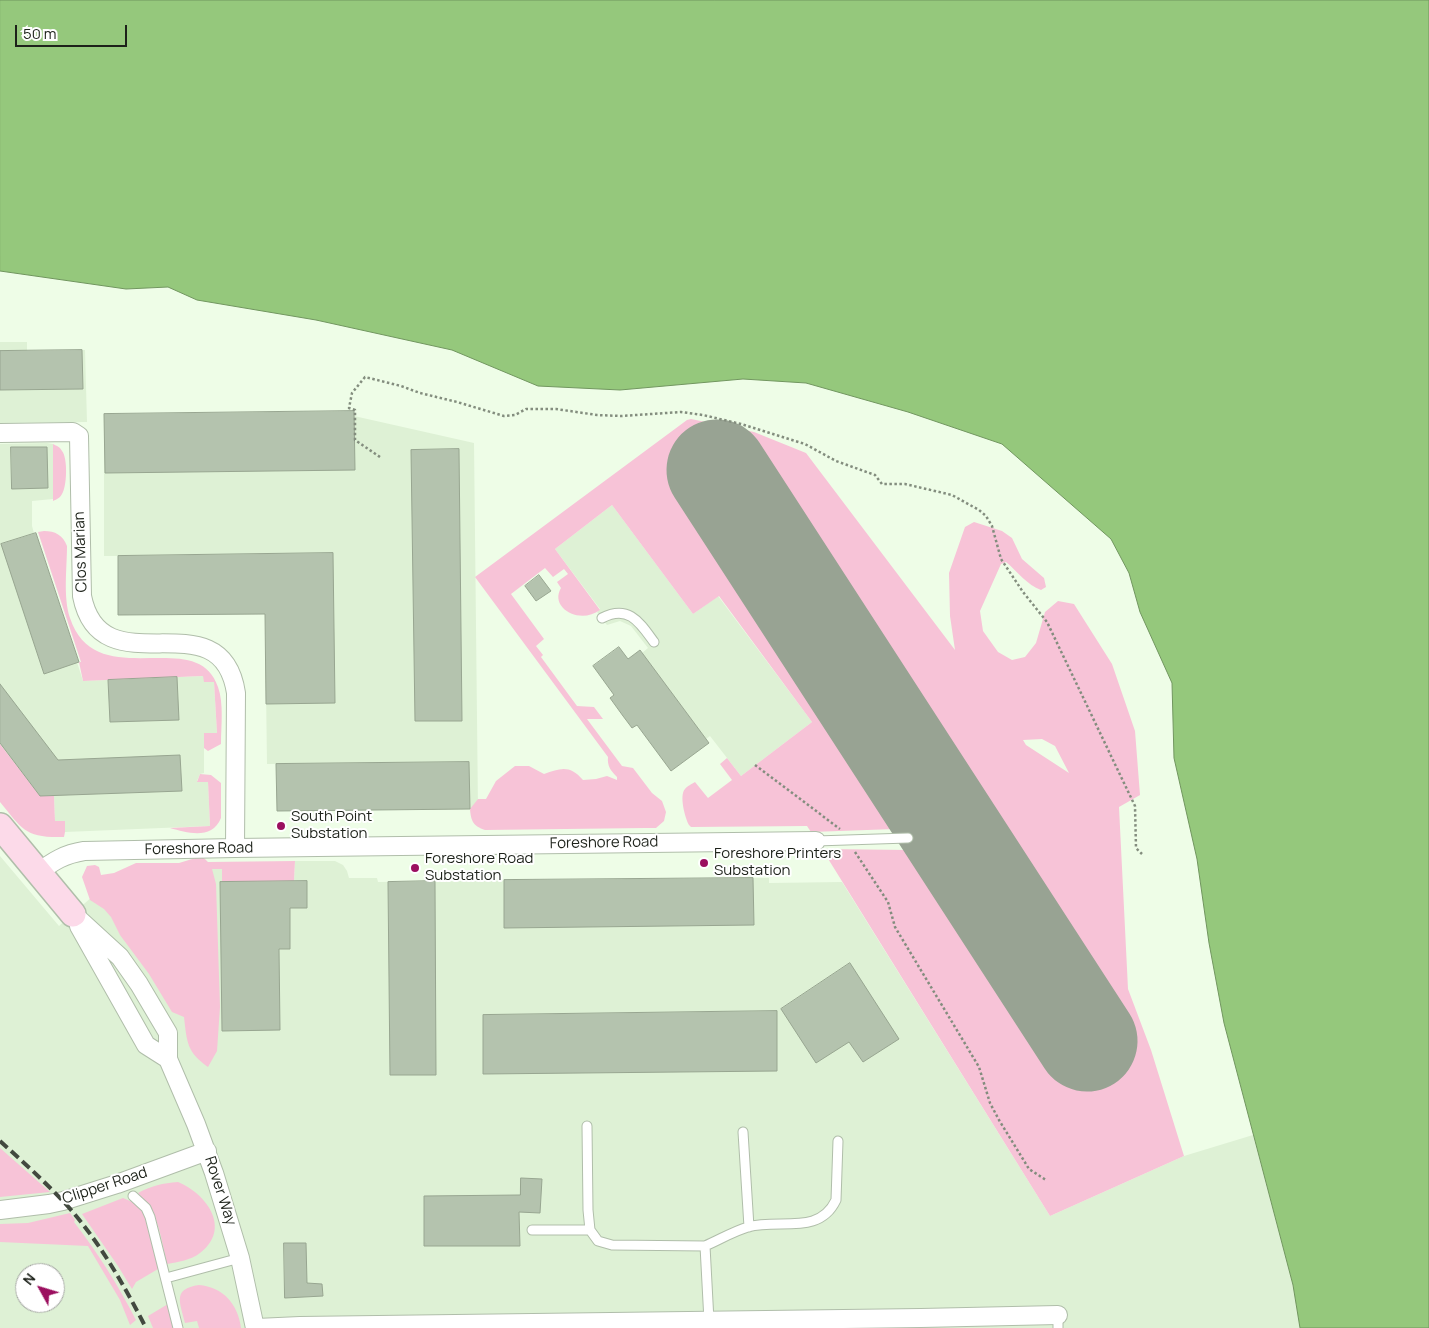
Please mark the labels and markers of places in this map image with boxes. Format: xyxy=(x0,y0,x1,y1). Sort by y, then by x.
place label: South Point Substation xyxy=(291,808,372,843)
marker: South Point Substation xyxy=(275,820,287,832)
place label: Foreshore Printers Substation xyxy=(714,845,841,880)
place label: Foreshore Road Substation xyxy=(425,850,533,885)
marker: Foreshore Printers Substation xyxy=(698,857,710,869)
marker: Foreshore Road Substation xyxy=(409,862,421,874)

